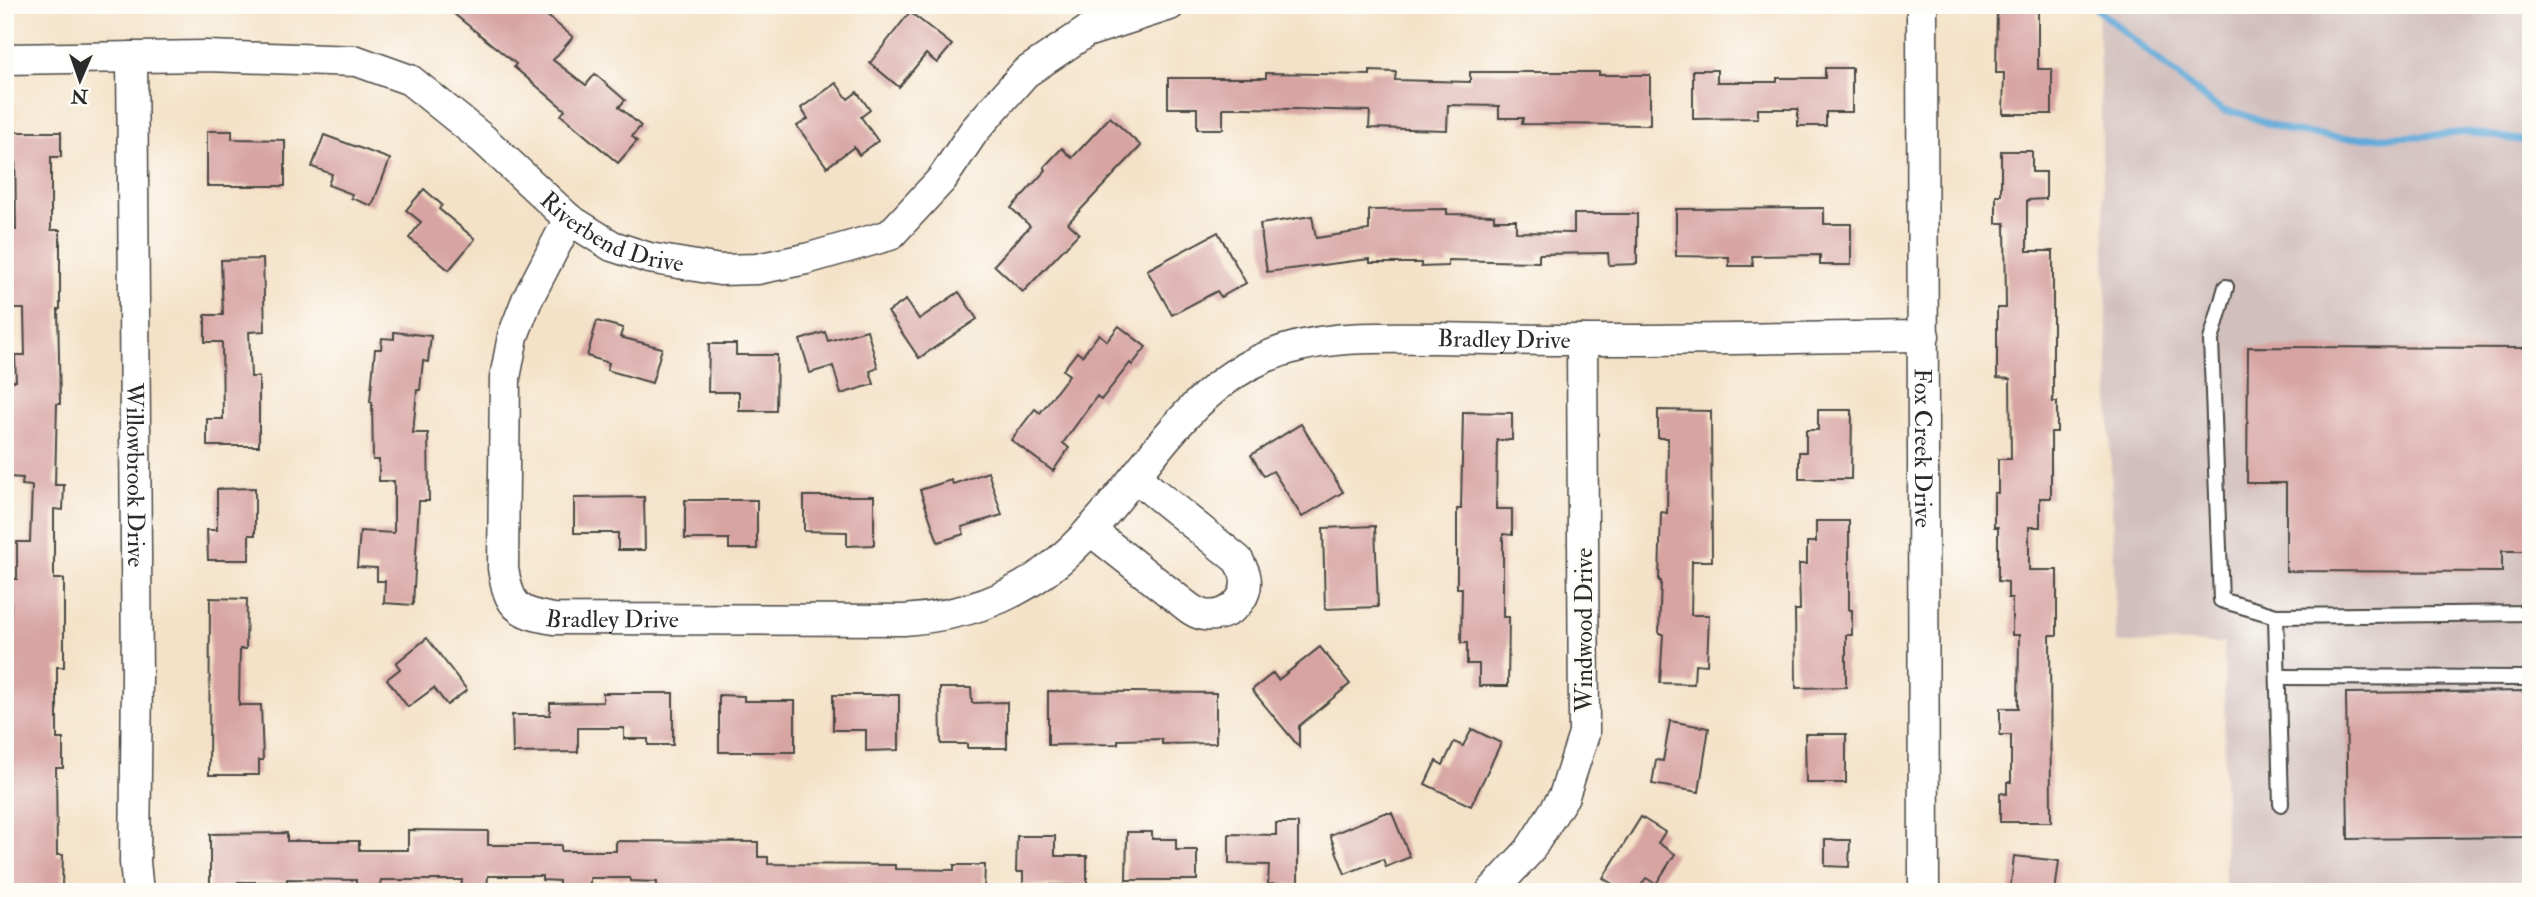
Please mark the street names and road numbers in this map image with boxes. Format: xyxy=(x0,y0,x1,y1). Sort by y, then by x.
street label: Riverbend Drive xyxy=(534,184,686,279)
street label: Bradley Drive xyxy=(1437,323,1571,355)
street label: Fox Creek Drive xyxy=(1907,368,1939,528)
street label: Willowbrook Drive xyxy=(119,382,152,567)
street label: Windwood Drive xyxy=(1569,548,1600,713)
street label: Bradley Drive xyxy=(544,602,679,636)

